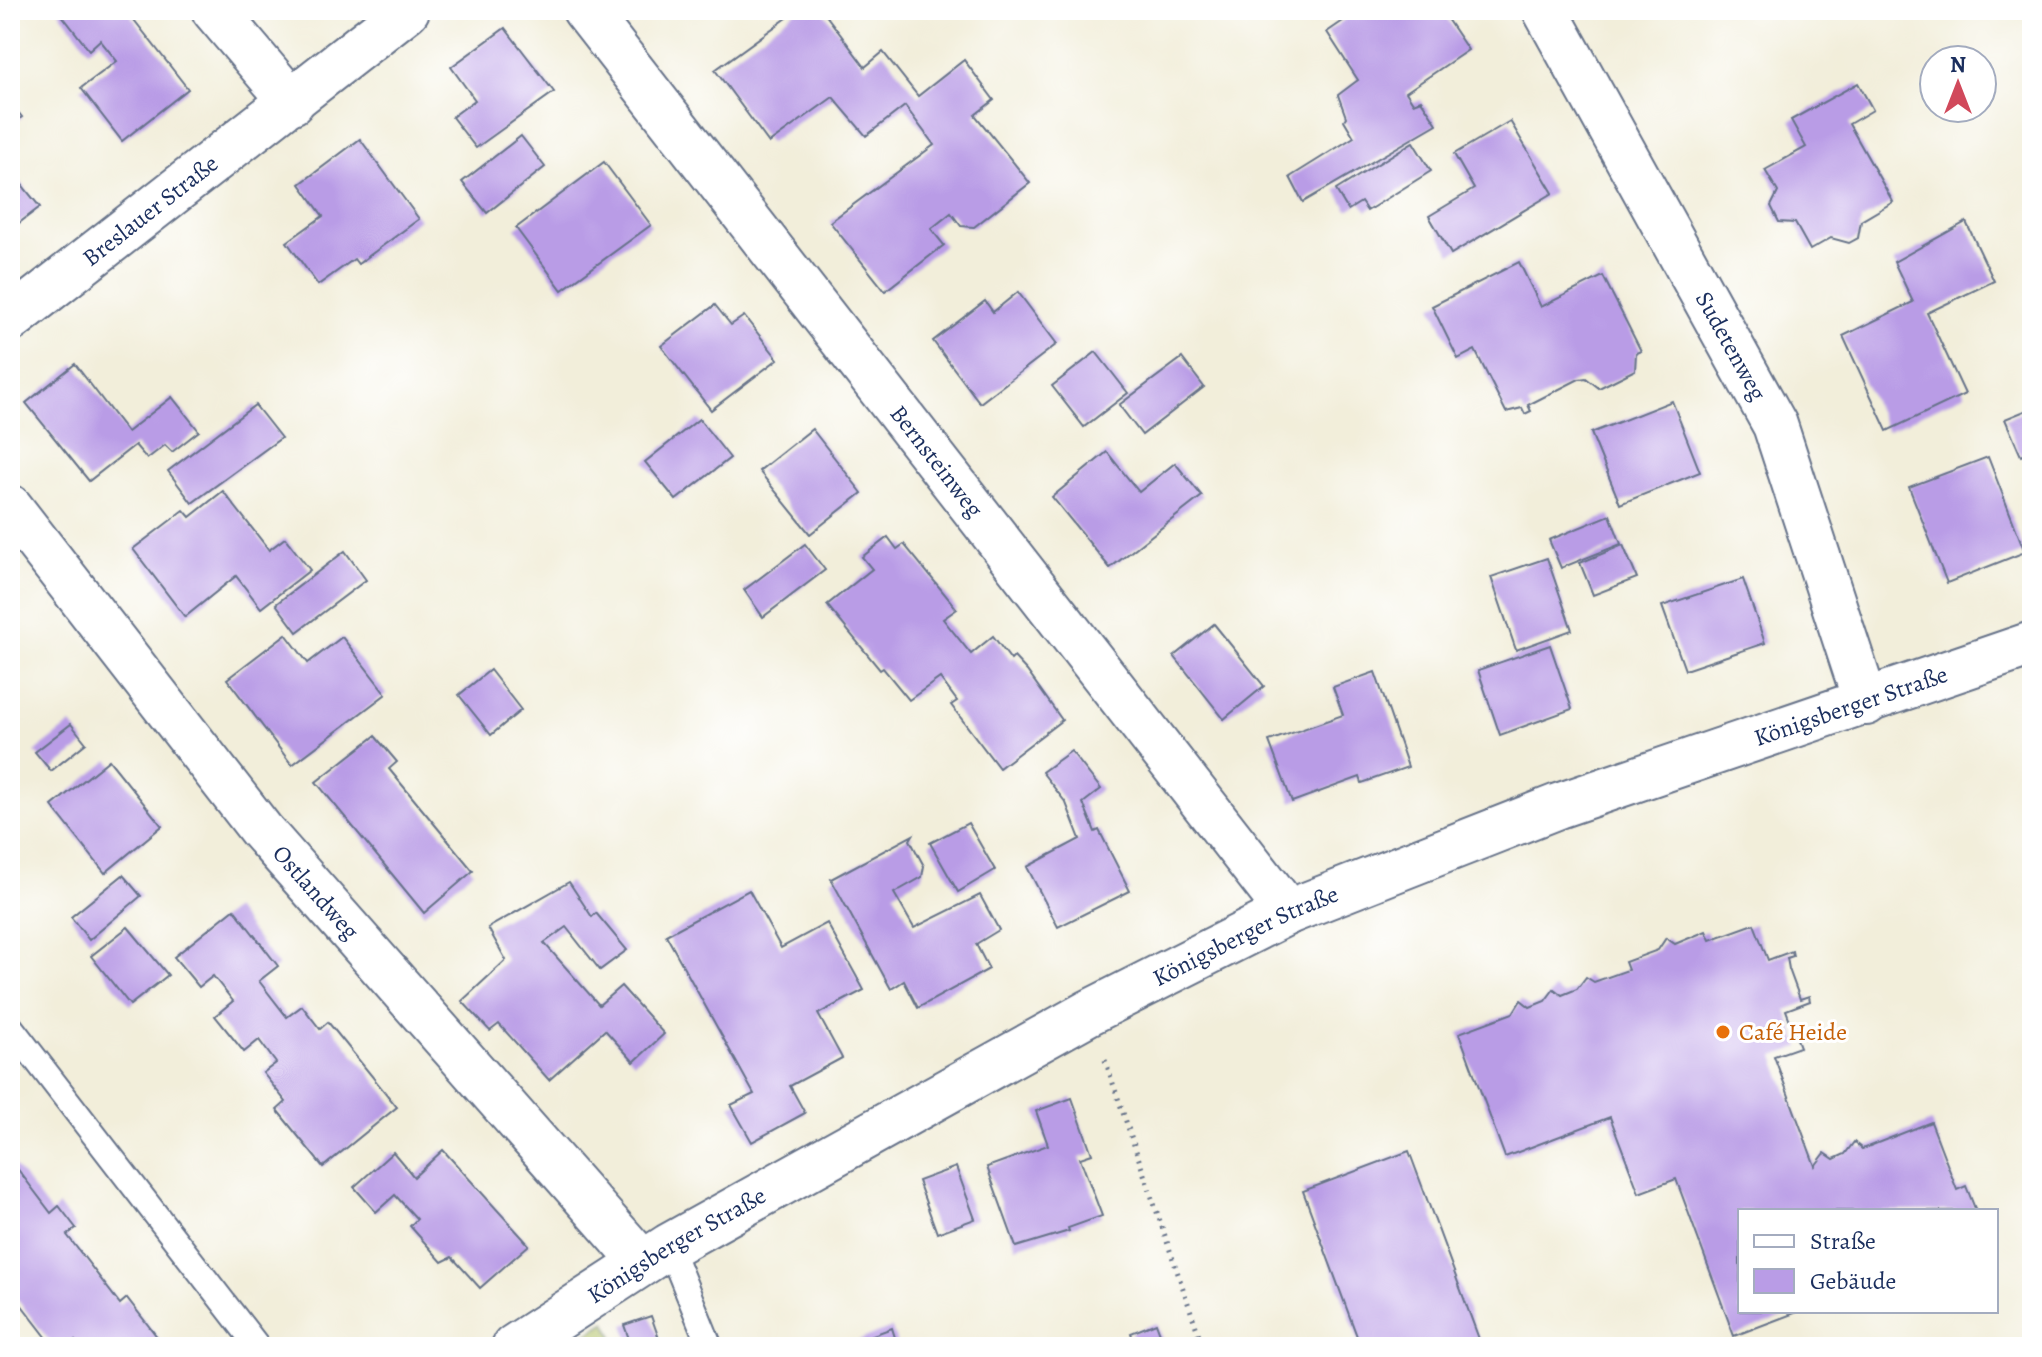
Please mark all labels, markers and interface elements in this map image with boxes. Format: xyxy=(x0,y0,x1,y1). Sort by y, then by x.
north arrow xyxy=(1918,44,1998,124)
text: N xyxy=(1950,50,1966,80)
street label: Breslauer Straße xyxy=(76,147,225,274)
street label: Sudetenweg xyxy=(1688,286,1774,406)
street label: Bernsteinweg xyxy=(883,398,990,524)
street label: Königsberger Straße xyxy=(1750,658,1952,754)
street label: Ostlandweg xyxy=(265,838,366,946)
street label: Königsberger Straße xyxy=(1147,878,1343,994)
place label: Café Heide xyxy=(1739,1016,1847,1048)
marker: Café Heide xyxy=(1714,1023,1732,1041)
street label: Königsberger Straße xyxy=(581,1179,771,1311)
legend xyxy=(1738,1209,1998,1313)
text: Straße xyxy=(1810,1225,1876,1257)
text: Gebäude xyxy=(1810,1265,1896,1297)

